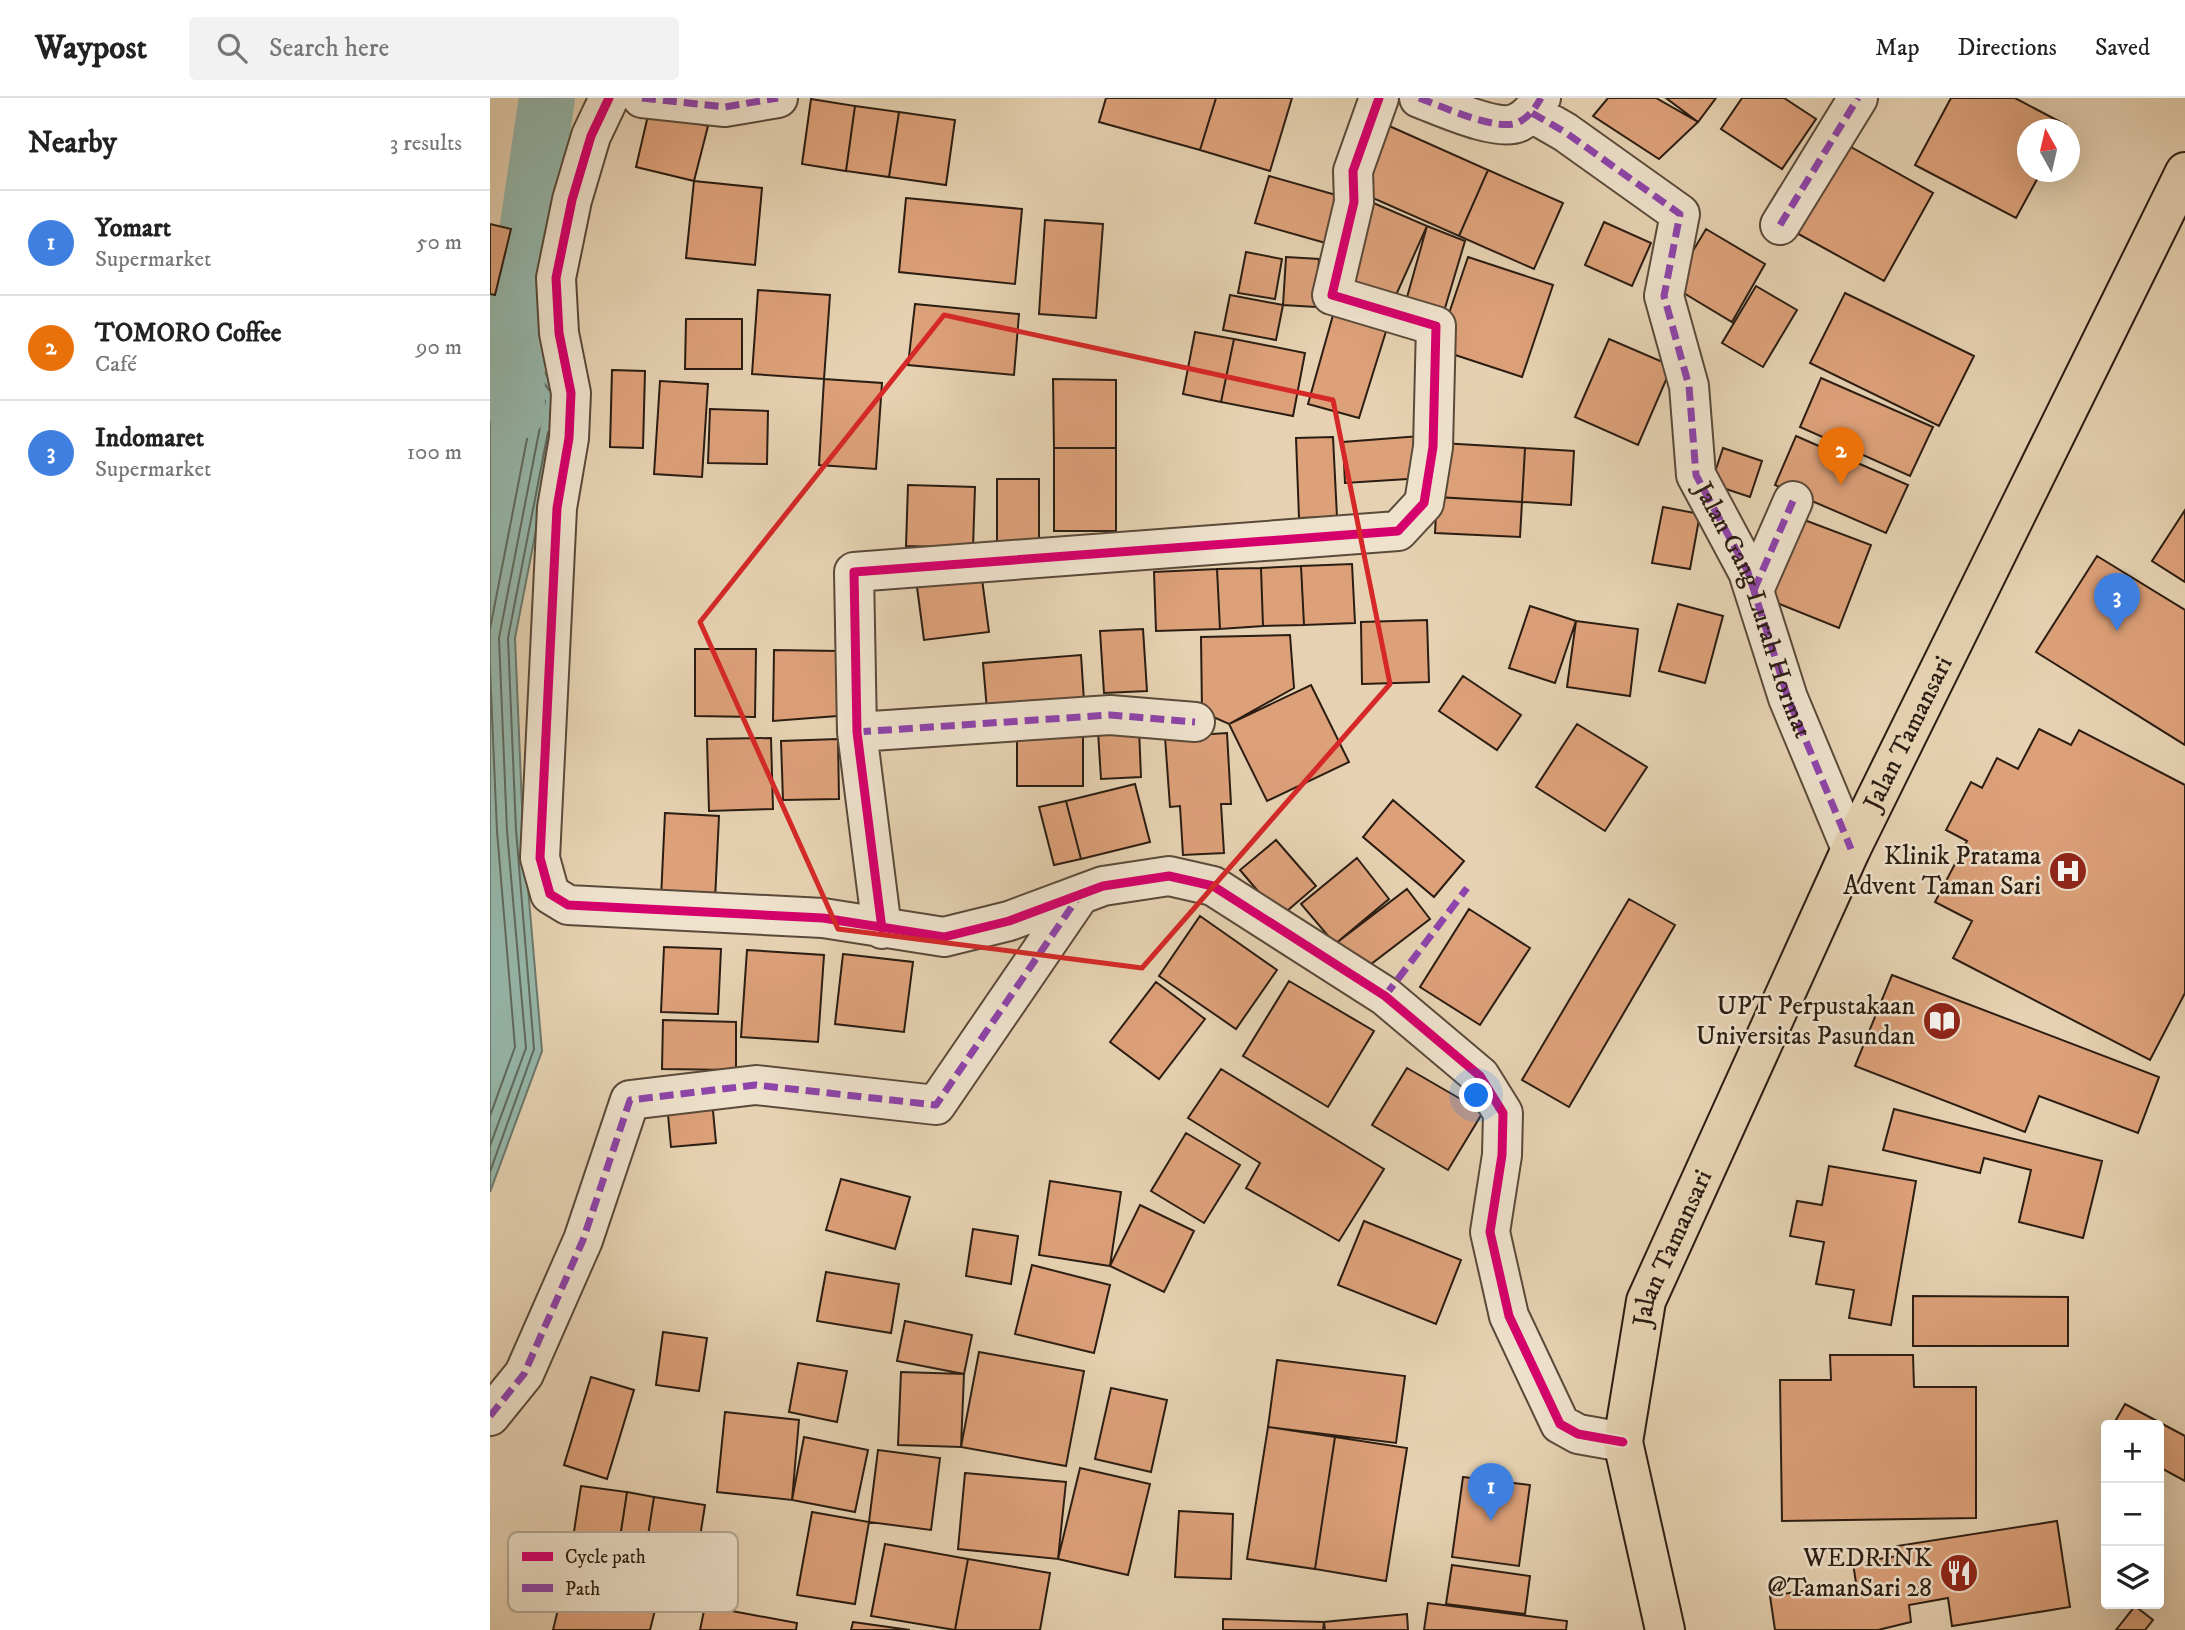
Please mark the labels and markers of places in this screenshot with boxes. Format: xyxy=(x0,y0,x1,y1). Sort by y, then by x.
pin: 2 xyxy=(1818,427,1864,485)
pin: 3 xyxy=(2094,573,2140,631)
place label: Klinik Pratama Advent Taman Sari xyxy=(1843,840,2041,903)
hospital icon: Klinik Pratama Advent Taman Sari xyxy=(2047,850,2089,892)
place label: UPT Perpustakaan Universitas Pasundan xyxy=(1696,990,1915,1053)
library icon: UPT Perpustakaan Universitas Pasundan xyxy=(1921,1000,1963,1042)
pin: 1 xyxy=(1468,1463,1514,1521)
place label: WEDRINK @TamanSari 28 xyxy=(1767,1542,1933,1605)
restaurant icon: WEDRINK @TamanSari 28 xyxy=(1938,1552,1980,1594)

